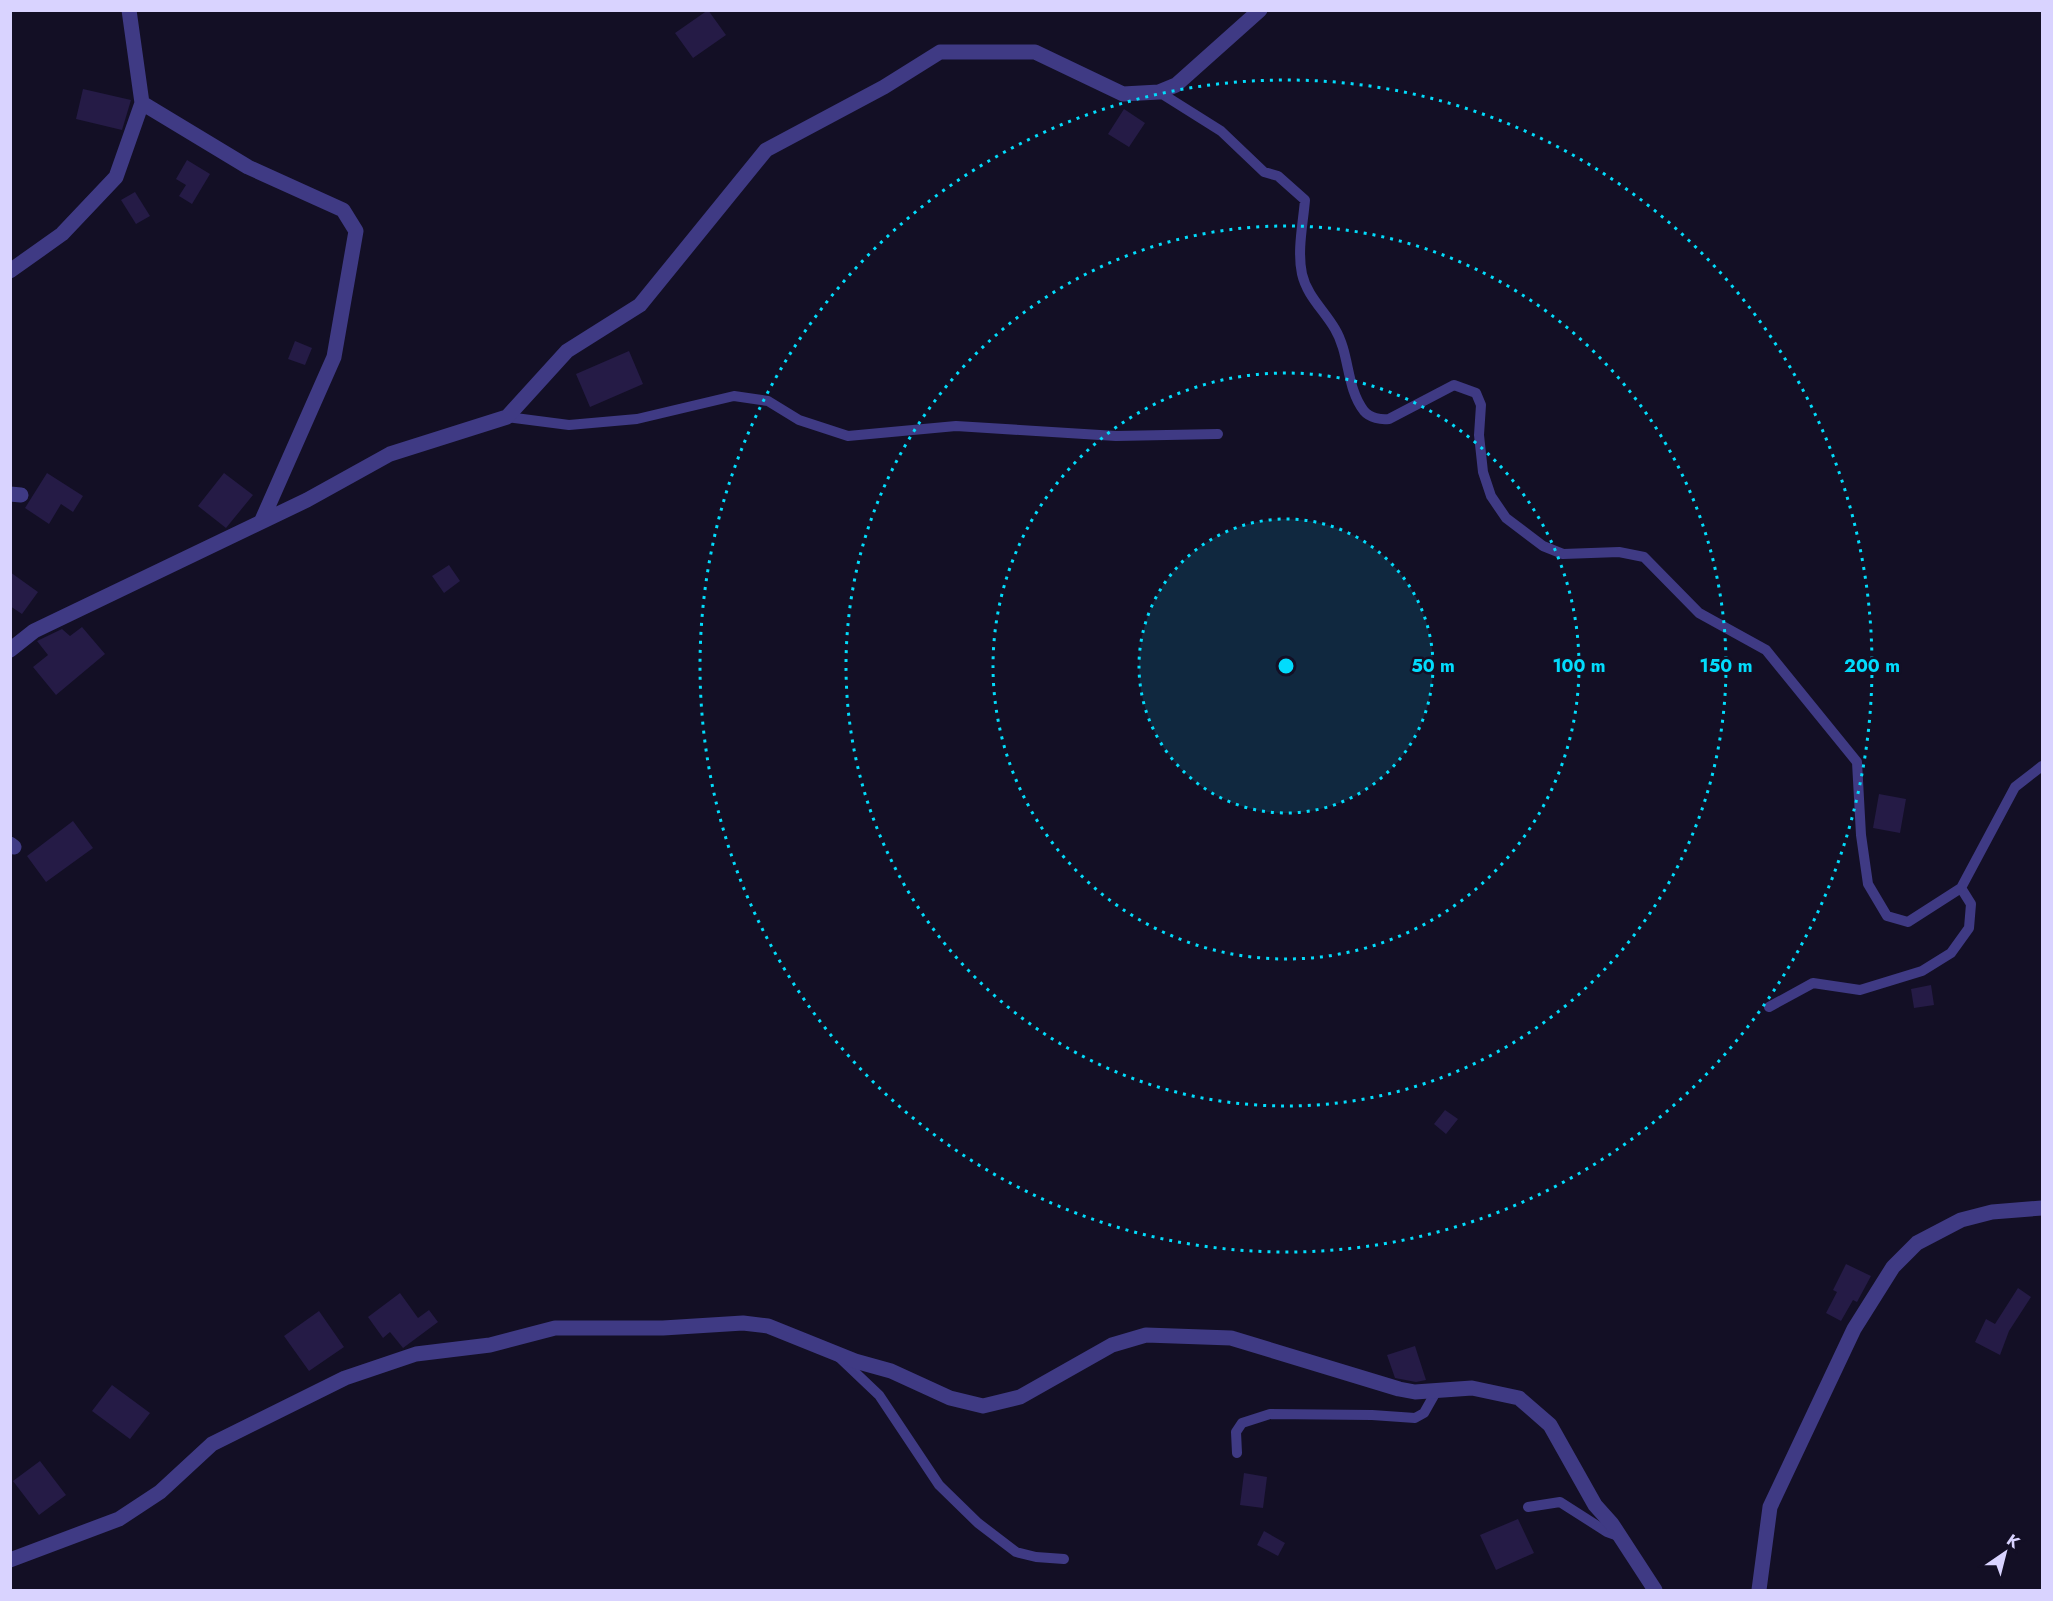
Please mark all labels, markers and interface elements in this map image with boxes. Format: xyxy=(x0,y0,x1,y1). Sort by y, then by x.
text: 50 m xyxy=(1411,653,1455,679)
text: 100 m xyxy=(1552,653,1606,679)
text: 150 m xyxy=(1700,653,1752,679)
text: 200 m xyxy=(1844,653,1900,679)
centre of rings xyxy=(1276,656,1296,676)
north arrow xyxy=(1975,1523,2035,1583)
text: K xyxy=(2002,1528,2025,1554)

